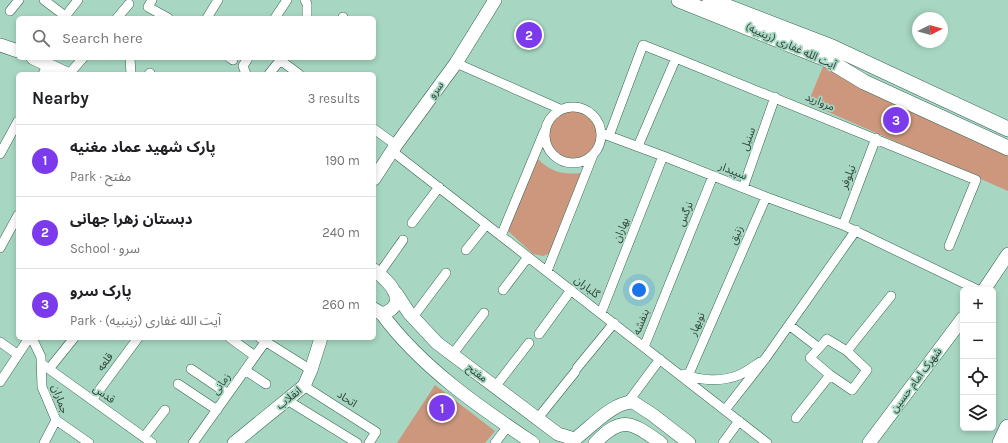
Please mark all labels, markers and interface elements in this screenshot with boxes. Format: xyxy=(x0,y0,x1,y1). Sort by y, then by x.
north arrow xyxy=(912,12,948,48)
search box xyxy=(16,16,376,60)
pin: 2 xyxy=(516,20,542,50)
street label: آیت الله غفاری (زینبیه) xyxy=(743,20,839,72)
icon: search xyxy=(30,27,52,49)
text: Search here xyxy=(62,29,143,47)
street label: سرو xyxy=(425,79,447,101)
text: Nearby xyxy=(32,88,89,108)
street label: مروارید xyxy=(803,90,837,114)
text: 3 results xyxy=(308,91,360,106)
pin: 3 xyxy=(883,105,909,135)
street label: سنبل xyxy=(738,125,758,153)
text: پارک شهید عماد مغنیه xyxy=(70,138,216,156)
text: 1 xyxy=(43,153,47,168)
text: 190 m xyxy=(325,153,360,168)
street label: سپیدار xyxy=(716,159,749,184)
street label: نیلوفر xyxy=(837,163,859,192)
text: Park · مفتح xyxy=(70,169,131,184)
street label: نرگس xyxy=(674,200,696,228)
text: دبستان زهرا جهانی xyxy=(70,210,193,228)
street label: بهاران xyxy=(610,216,632,244)
street label: زنبق xyxy=(726,224,746,246)
text: 2 xyxy=(41,225,49,240)
text: 240 m xyxy=(322,225,360,240)
text: School · سرو xyxy=(70,241,140,256)
street label: گلباران xyxy=(572,273,603,301)
your location xyxy=(629,280,649,300)
text: پارک سرو xyxy=(70,282,132,300)
map controls xyxy=(960,287,996,431)
button: + xyxy=(960,287,996,323)
text: 3 xyxy=(41,297,49,312)
text: 260 m xyxy=(322,297,360,312)
street label: بنفشه xyxy=(630,307,652,337)
street label: نوبهار xyxy=(686,310,708,338)
text: Park · آیت الله غفاری (زینبیه) xyxy=(70,313,221,328)
button: − xyxy=(960,323,996,359)
street label: شهرک امام حسین xyxy=(887,345,946,416)
street label: قلعه xyxy=(94,350,116,374)
button: locate xyxy=(960,359,996,395)
street label: مفتح xyxy=(464,361,490,386)
street label: زمانی xyxy=(209,371,233,397)
street label: قدس xyxy=(90,382,118,406)
street label: جماران xyxy=(49,383,71,416)
street label: انقلاب xyxy=(274,384,304,412)
street label: اتحاد xyxy=(334,388,360,410)
pin: 1 xyxy=(429,393,455,423)
button: layers xyxy=(960,395,996,431)

